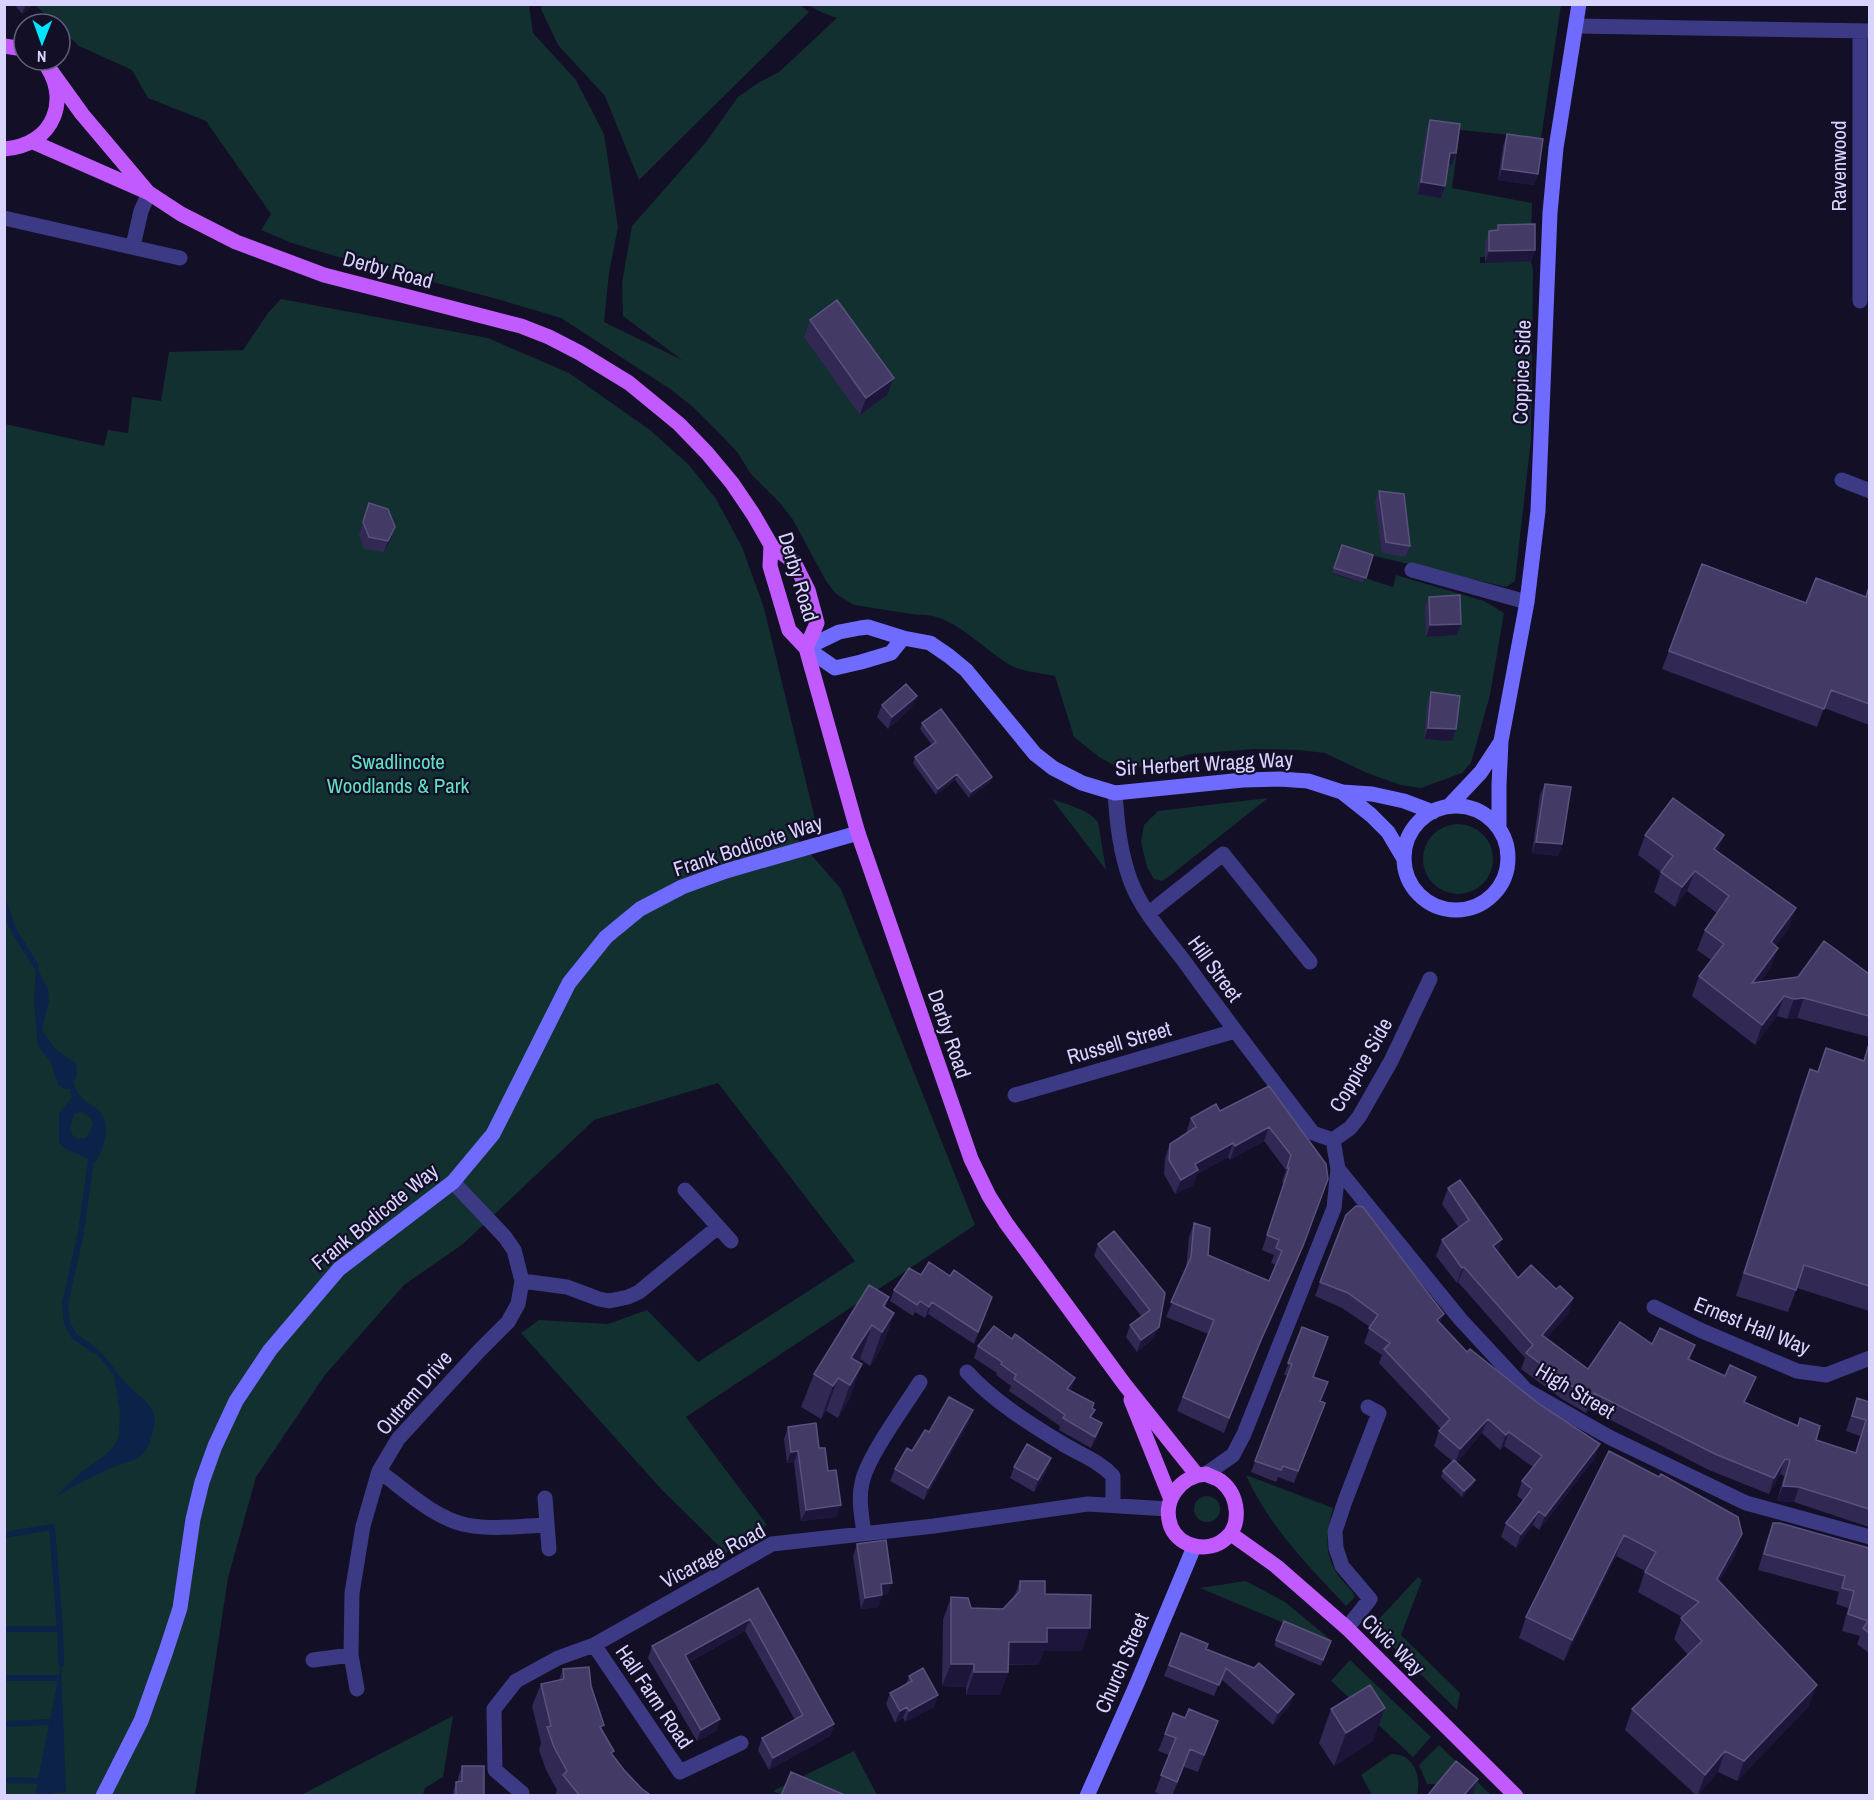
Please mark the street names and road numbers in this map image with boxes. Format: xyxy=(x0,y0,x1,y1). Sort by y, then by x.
street label: Ravenwood xyxy=(1824,121,1853,211)
street label: Derby Road xyxy=(340,244,436,295)
street label: Coppice Side xyxy=(1505,319,1538,425)
street label: Derby Road xyxy=(771,529,826,625)
street label: Sir Herbert Wragg Way xyxy=(1114,744,1294,783)
street label: Frank Bodicote Way xyxy=(669,808,827,883)
street label: Hill Street xyxy=(1181,930,1249,1008)
street label: Derby Road xyxy=(921,986,978,1082)
street label: Coppice Side xyxy=(1322,1012,1399,1117)
street label: Russell Street xyxy=(1063,1014,1175,1071)
street label: Frank Bodicote Way xyxy=(305,1156,444,1277)
street label: Ernest Hall Way xyxy=(1690,1289,1815,1362)
street label: Outram Drive xyxy=(369,1344,458,1441)
street label: High Street xyxy=(1530,1356,1620,1426)
street label: Vicarage Road xyxy=(655,1516,770,1595)
street label: Civic Way xyxy=(1355,1607,1432,1682)
street label: Church Street xyxy=(1087,1608,1156,1717)
street label: Hall Farm Road xyxy=(609,1639,700,1754)

